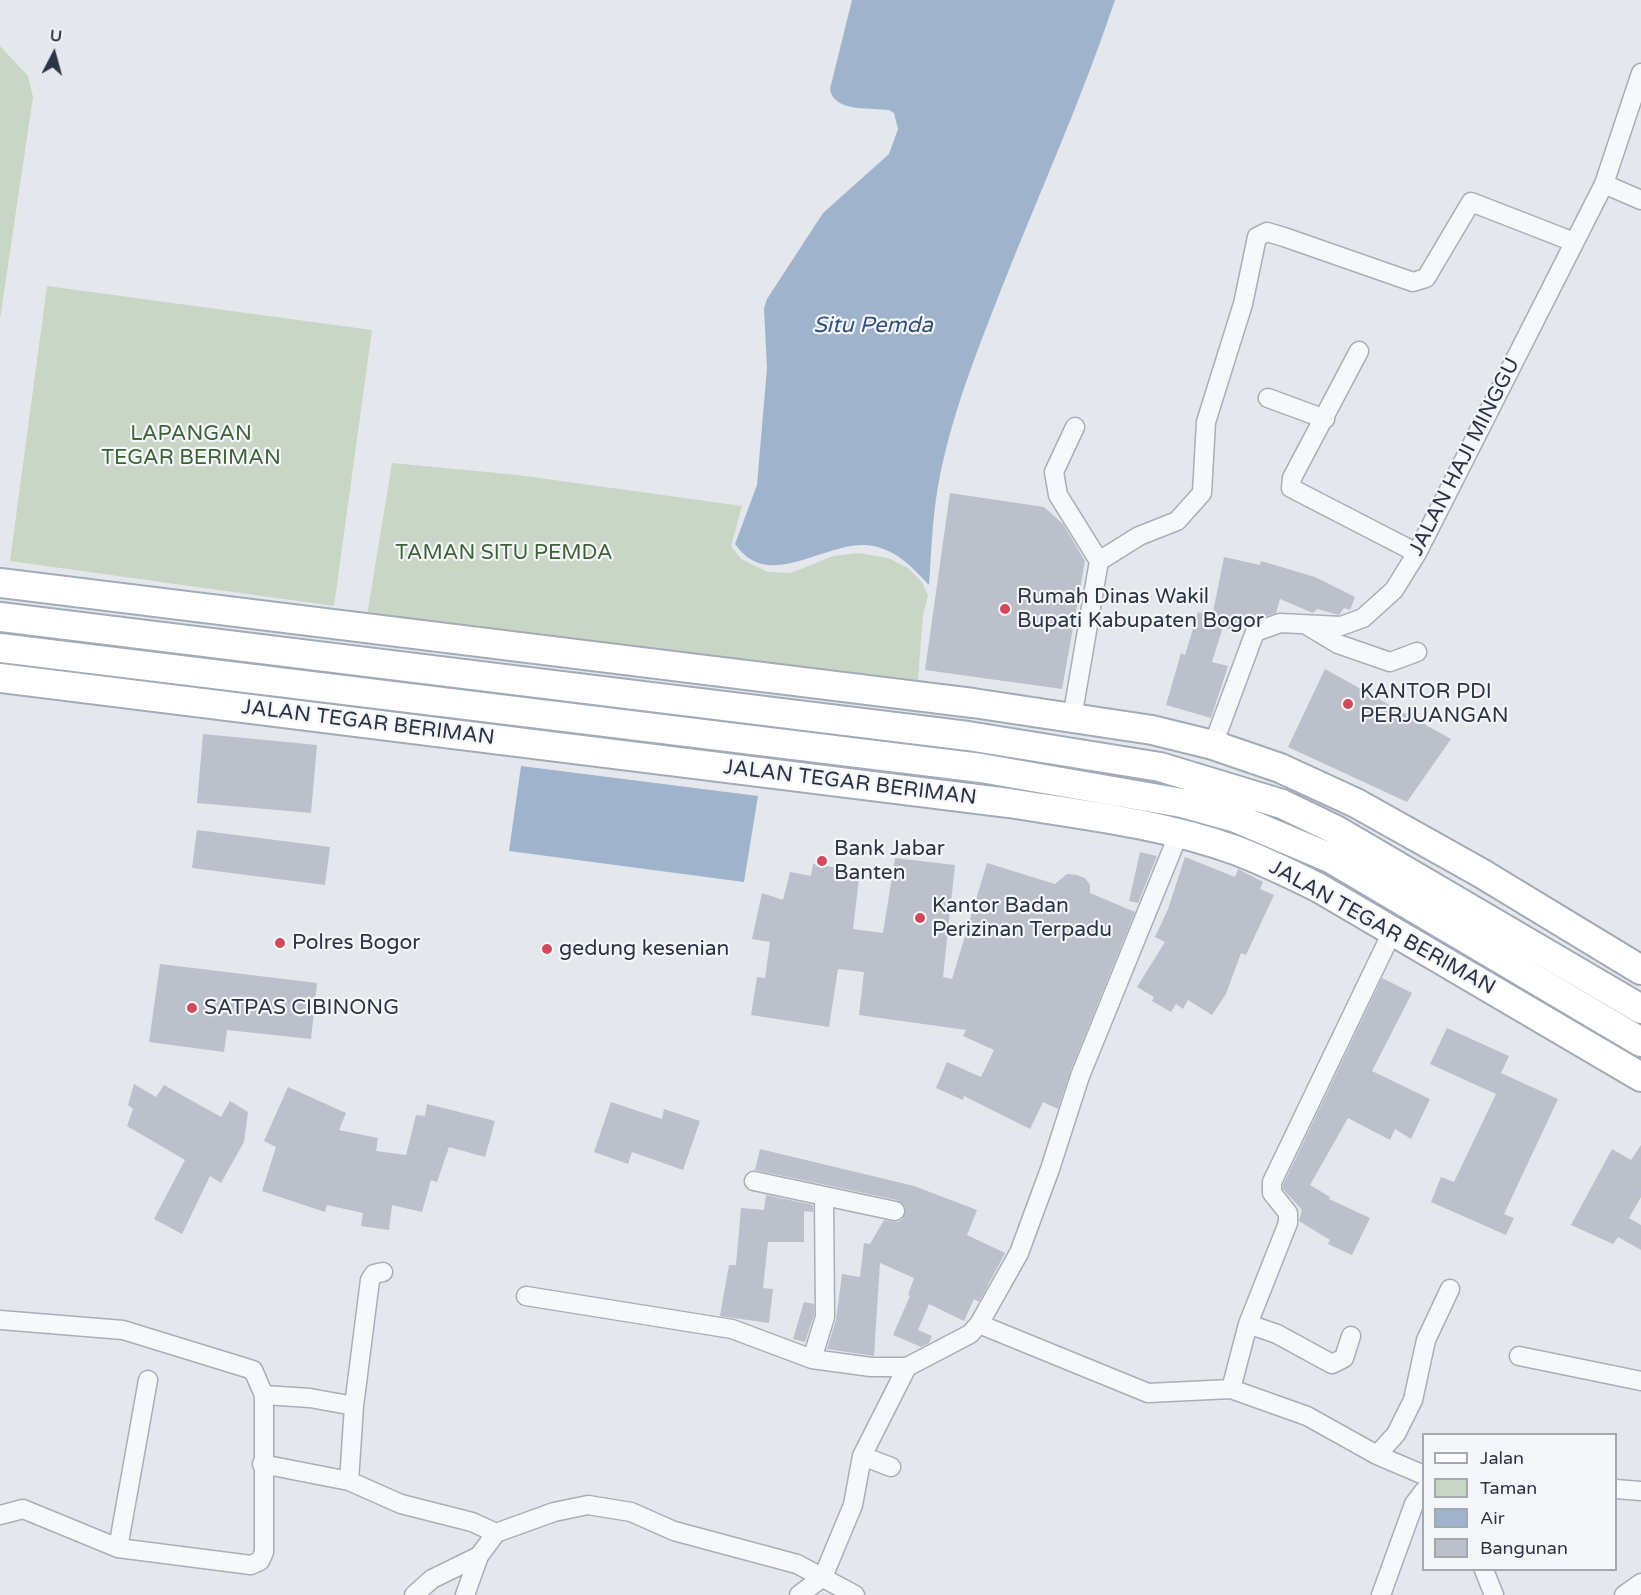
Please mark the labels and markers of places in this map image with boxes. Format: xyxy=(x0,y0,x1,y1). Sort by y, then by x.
place label: Rumah Dinas Wakil Bupati Kabupaten Bogor xyxy=(1017,584,1264,634)
marker: Rumah Dinas Wakil Bupati Kabupaten Bogor xyxy=(998,602,1012,616)
place label: KANTOR PDI PERJUANGAN xyxy=(1360,679,1509,729)
marker: KANTOR PDI PERJUANGAN xyxy=(1341,697,1355,711)
place label: Bank Jabar Banten xyxy=(834,836,945,886)
marker: Bank Jabar Banten xyxy=(815,854,829,868)
place label: Kantor Badan Perizinan Terpadu xyxy=(932,893,1112,943)
marker: Kantor Badan Perizinan Terpadu xyxy=(913,911,927,925)
place label: Polres Bogor xyxy=(292,930,420,956)
marker: Polres Bogor xyxy=(273,936,287,950)
place label: gedung kesenian xyxy=(559,936,729,962)
marker: gedung kesenian xyxy=(540,942,554,956)
place label: SATPAS CIBINONG xyxy=(204,995,399,1021)
marker: SATPAS CIBINONG xyxy=(185,1001,199,1015)

